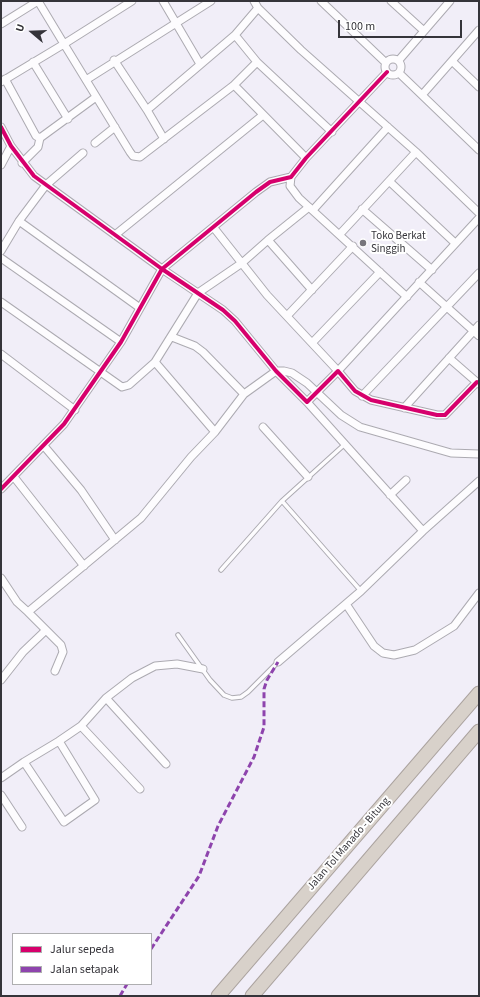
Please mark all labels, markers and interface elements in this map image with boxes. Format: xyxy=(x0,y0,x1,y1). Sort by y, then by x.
north arrow xyxy=(12,12,52,52)
scale bar xyxy=(340,12,464,38)
text: 100 m xyxy=(345,18,375,35)
text: U xyxy=(12,22,28,34)
place label: Toko Berkat Singgih xyxy=(371,230,426,256)
marker: Toko Berkat Singgih xyxy=(358,238,368,248)
street label: Jalan Tol Manado - Bitung xyxy=(305,795,393,893)
legend xyxy=(12,933,152,985)
text: Jalur sepeda xyxy=(50,941,114,958)
text: Jalan setapak xyxy=(50,961,119,978)

